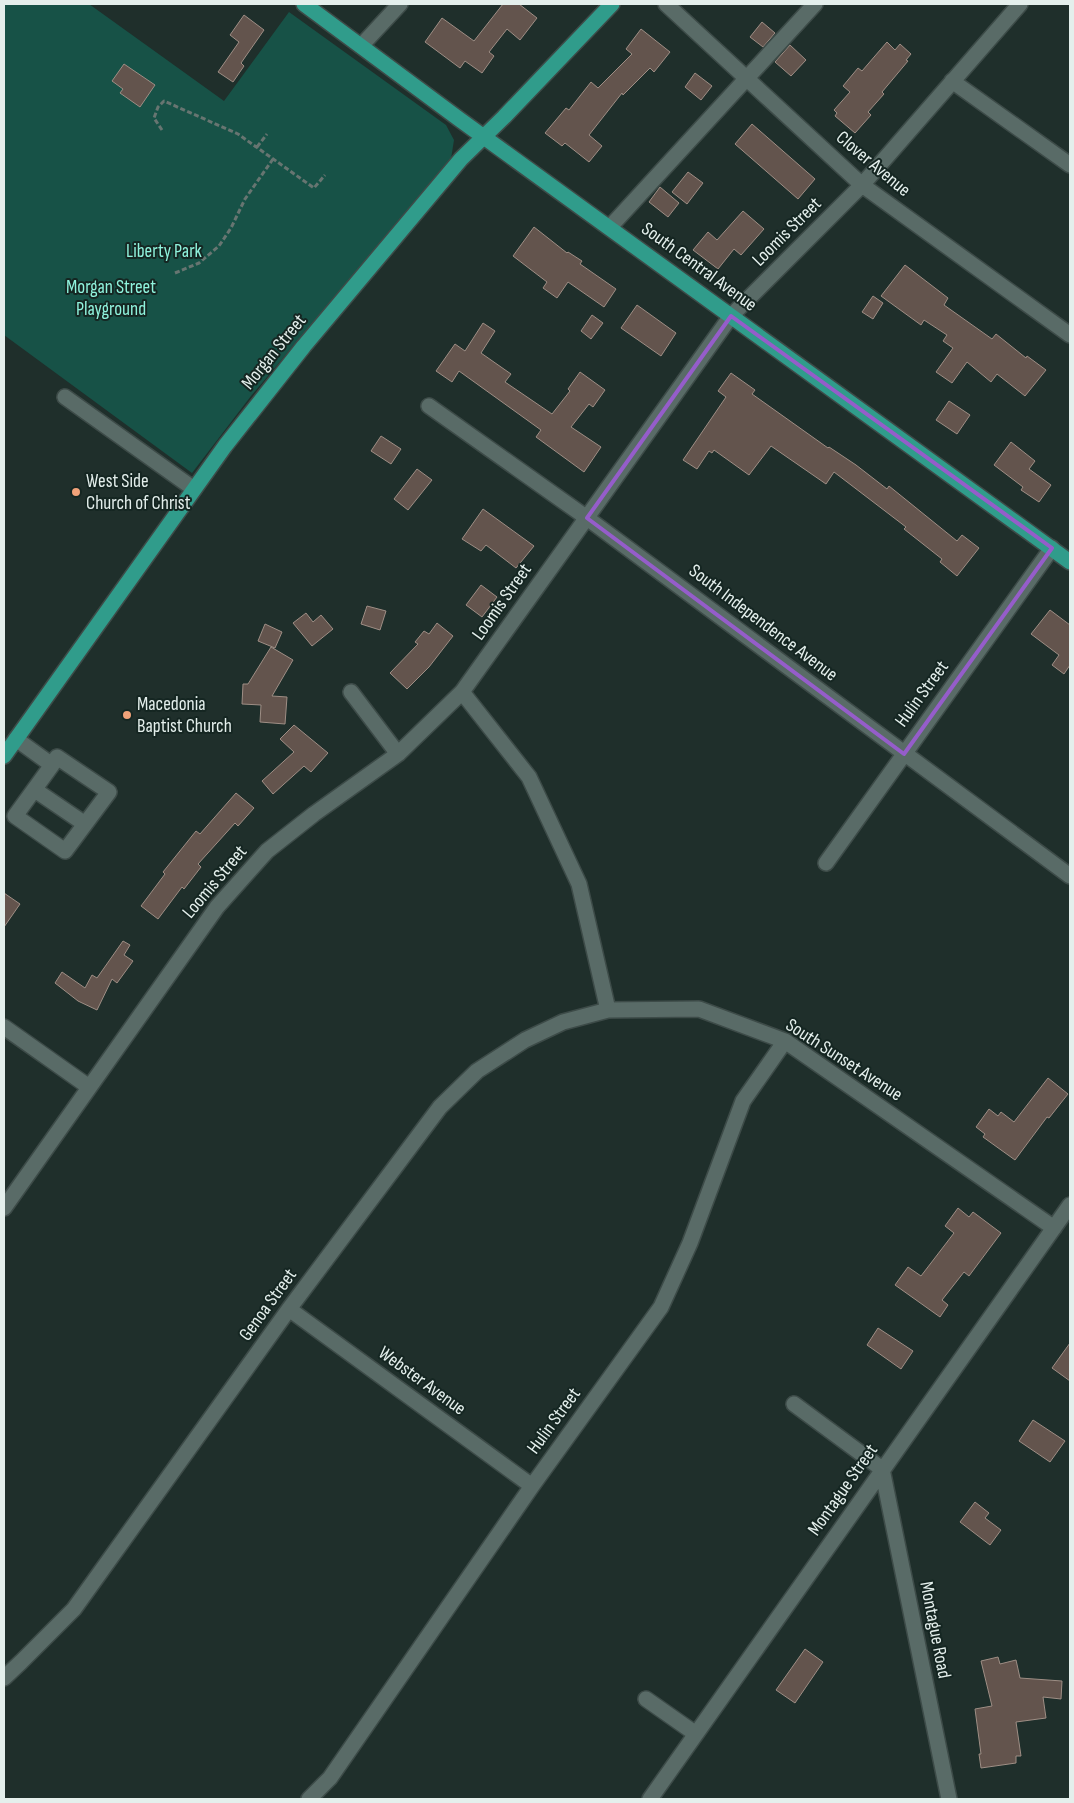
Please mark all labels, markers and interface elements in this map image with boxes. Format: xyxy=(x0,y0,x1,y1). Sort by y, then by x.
street label: Clover Avenue xyxy=(831,126,915,202)
street label: Loomis Street xyxy=(748,193,826,271)
street label: South Central Avenue xyxy=(637,217,761,317)
park label: Liberty Park xyxy=(126,240,203,263)
park label: Morgan Street Playground xyxy=(66,276,156,321)
street label: Morgan Street xyxy=(237,310,311,394)
place label: West Side Church of Christ xyxy=(86,470,191,515)
marker: West Side Church of Christ xyxy=(70,486,82,498)
street label: Loomis Street xyxy=(467,559,537,645)
street label: South Independence Avenue xyxy=(684,560,842,686)
street label: Hulin Street xyxy=(890,656,954,732)
place label: Macedonia Baptist Church xyxy=(137,693,232,738)
marker: Macedonia Baptist Church xyxy=(121,709,133,721)
street label: Loomis Street xyxy=(178,841,252,923)
street label: South Sunset Avenue xyxy=(781,1014,907,1106)
street label: Genoa Street xyxy=(234,1264,302,1346)
street label: Webster Avenue xyxy=(374,1342,470,1420)
street label: Hulin Street xyxy=(522,1383,586,1459)
street label: Montague Street xyxy=(803,1440,883,1540)
street label: Montague Road xyxy=(914,1580,956,1680)

